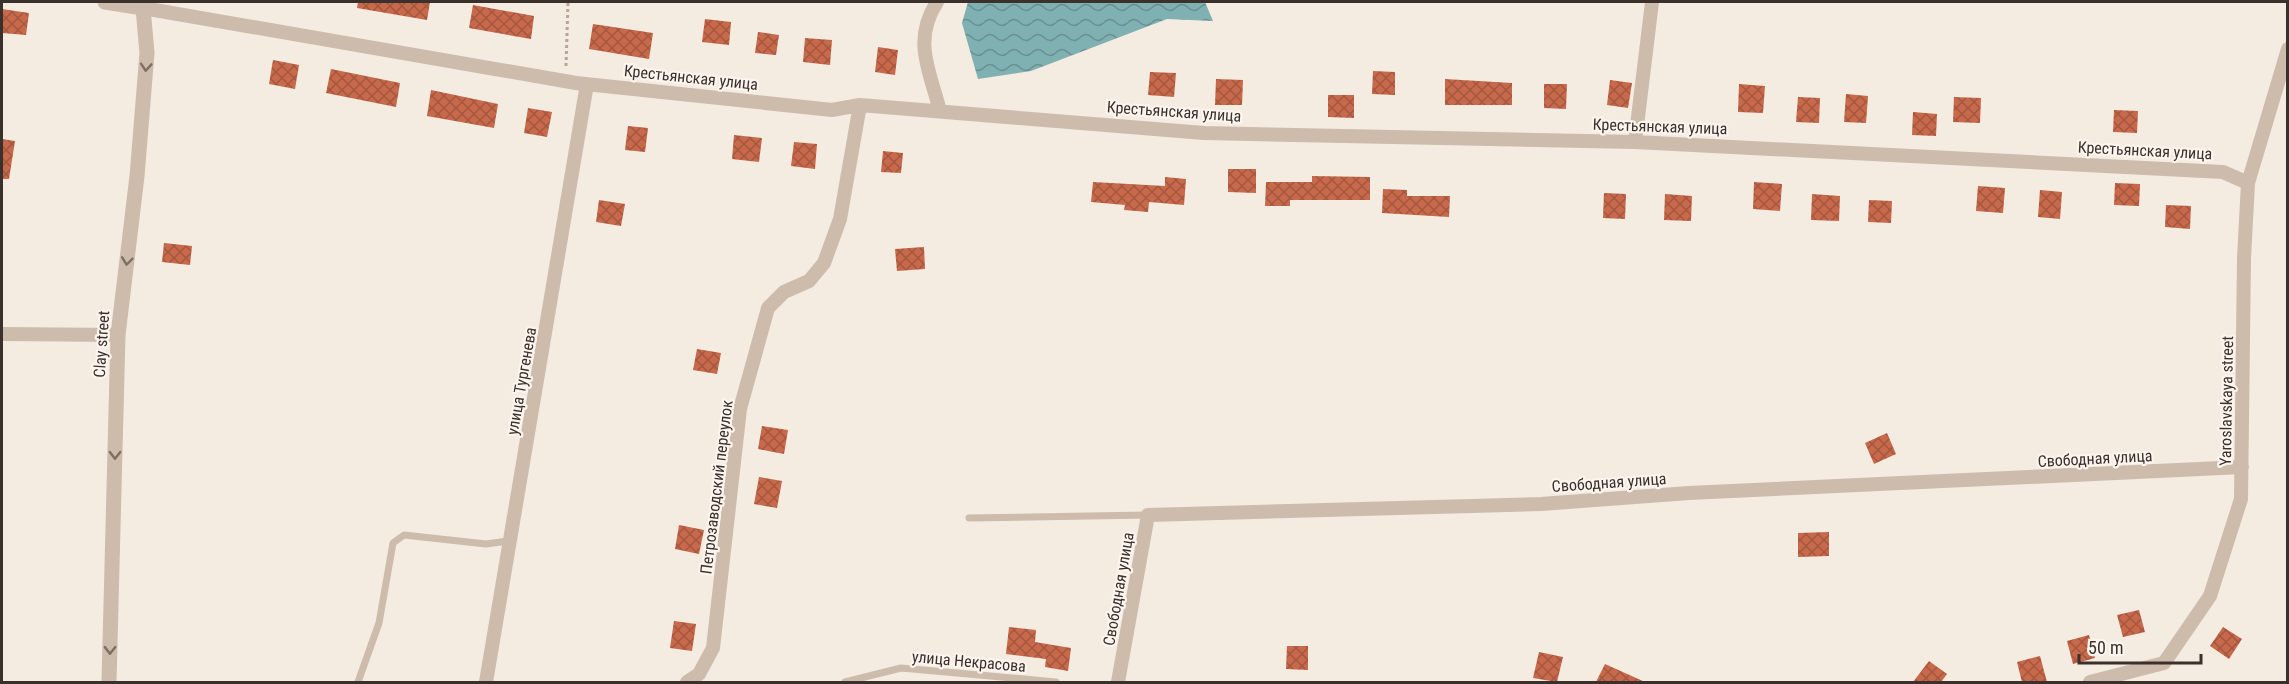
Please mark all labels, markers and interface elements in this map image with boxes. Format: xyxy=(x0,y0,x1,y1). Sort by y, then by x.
street label: Крестьянская улица xyxy=(623,61,759,94)
one-way arrow xyxy=(139,62,152,71)
street label: Крестьянская улица xyxy=(1106,97,1242,126)
street label: Крестьянская улица xyxy=(1592,115,1728,138)
street label: Крестьянская улица xyxy=(2077,137,2213,164)
one-way arrow xyxy=(121,256,134,265)
street label: Clay street xyxy=(90,310,113,378)
street label: улица Тургенева xyxy=(503,326,540,436)
street label: Yaroslavskaya street xyxy=(2216,336,2237,466)
street label: Петрозаводский переулок xyxy=(696,399,737,575)
street label: Свободная улица xyxy=(2037,446,2153,471)
one-way arrow xyxy=(108,451,121,460)
street label: Свободная улица xyxy=(1551,469,1667,496)
street label: Свободная улица xyxy=(1099,531,1138,647)
scale bar xyxy=(2079,627,2200,665)
text: 50 m xyxy=(2088,637,2123,658)
one-way arrow xyxy=(103,646,116,655)
street label: улица Некрасова xyxy=(911,647,1027,676)

